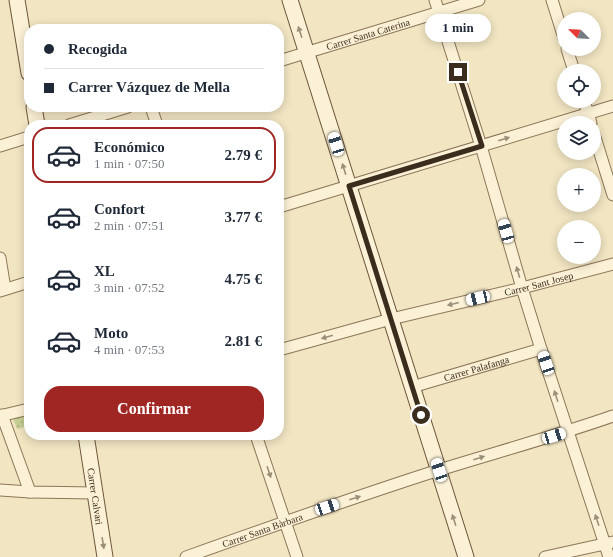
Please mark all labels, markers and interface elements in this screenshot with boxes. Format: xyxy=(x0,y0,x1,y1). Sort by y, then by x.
north arrow xyxy=(557,12,601,56)
map controls xyxy=(557,12,601,264)
callout: 1 min xyxy=(425,14,491,42)
street label: Carrer Santa Caterina xyxy=(325,16,412,52)
text: 1 min xyxy=(442,20,474,35)
one-way arrow xyxy=(297,25,303,37)
text: Recogida xyxy=(68,41,127,57)
route end xyxy=(449,63,467,81)
button: locate xyxy=(557,64,601,108)
text: Carrer Vázquez de Mella xyxy=(68,79,230,95)
button: layers xyxy=(557,116,601,160)
car xyxy=(327,131,345,157)
one-way arrow xyxy=(498,136,510,142)
icon: car xyxy=(46,137,82,173)
text: Económico xyxy=(94,139,165,155)
text: 2.79 € xyxy=(225,147,262,163)
text: 1 min · 07:50 xyxy=(94,156,164,171)
one-way arrow xyxy=(340,163,346,175)
button: + xyxy=(557,168,601,212)
icon: car xyxy=(46,199,82,235)
text: Confort xyxy=(94,201,145,217)
text: 3.77 € xyxy=(225,209,262,225)
text: 2 min · 07:51 xyxy=(94,218,164,233)
car xyxy=(497,218,515,244)
button: − xyxy=(557,220,601,264)
icon: car xyxy=(46,261,82,297)
text: XL xyxy=(94,263,115,279)
one-way arrow xyxy=(515,266,521,278)
street label: Carrer Sant Josep xyxy=(503,269,574,298)
text: 4.75 € xyxy=(225,271,262,287)
text: 3 min · 07:52 xyxy=(94,280,164,295)
car xyxy=(465,289,491,307)
one-way arrow xyxy=(447,302,459,308)
icon: car xyxy=(46,323,82,359)
text: Moto xyxy=(94,325,128,341)
text: 2.81 € xyxy=(225,333,262,349)
one-way arrow xyxy=(321,334,333,340)
text: 4 min · 07:53 xyxy=(94,342,164,357)
car xyxy=(537,350,555,376)
street label: Carrer Palafanga xyxy=(442,353,511,383)
button: Confirmar xyxy=(44,386,264,432)
one-way arrow xyxy=(553,390,559,402)
route start xyxy=(412,406,430,424)
car xyxy=(541,427,567,445)
one-way arrow xyxy=(473,455,485,461)
car xyxy=(430,457,448,483)
one-way arrow xyxy=(266,466,272,478)
street label: Carrer Calvari xyxy=(86,467,105,526)
one-way arrow xyxy=(350,495,362,501)
car xyxy=(314,498,340,516)
street label: Carrer Santa Bàrbara xyxy=(221,510,305,549)
one-way arrow xyxy=(451,513,457,525)
one-way arrow xyxy=(594,513,600,525)
one-way arrow xyxy=(100,537,106,549)

